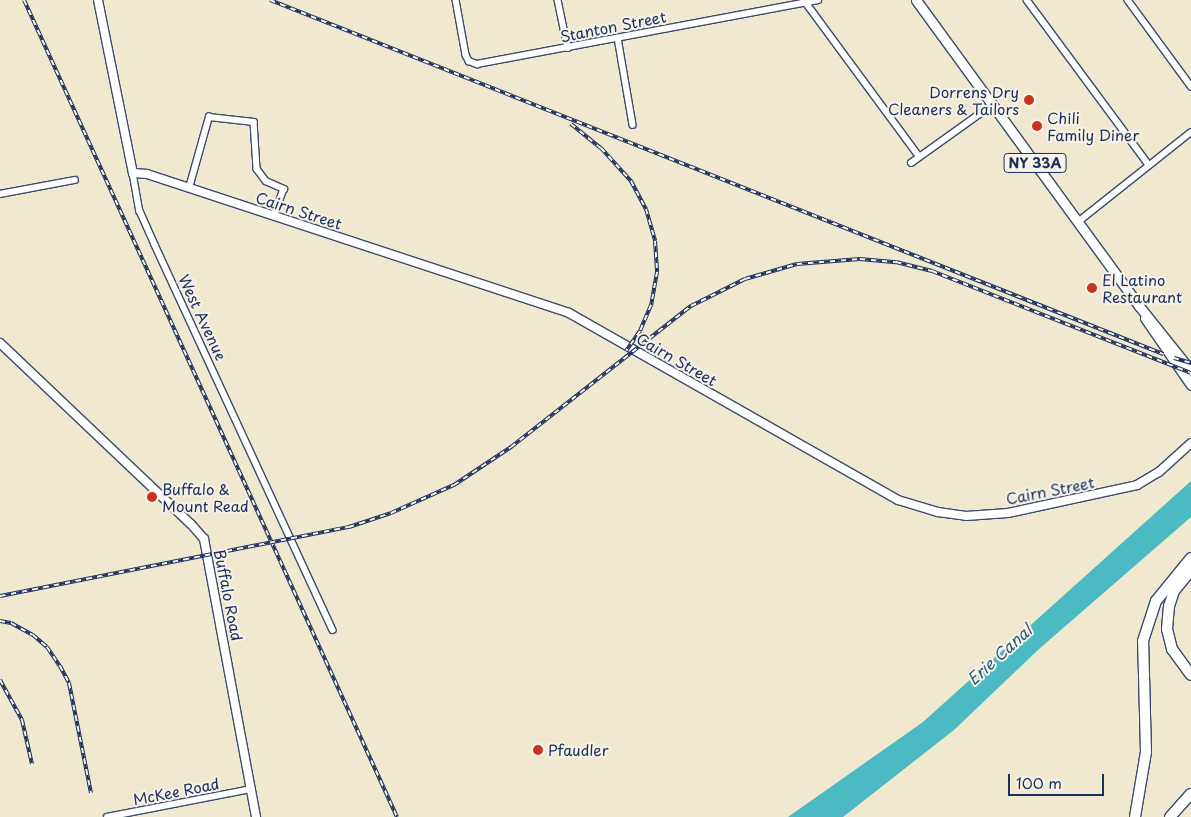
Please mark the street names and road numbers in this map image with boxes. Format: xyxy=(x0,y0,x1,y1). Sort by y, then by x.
street label: Stanton Street xyxy=(559,7,667,45)
road number: NY 33A xyxy=(1002,152,1068,174)
street label: Cairn Street xyxy=(254,188,344,232)
street label: West Avenue xyxy=(176,272,230,362)
street label: Cairn Street xyxy=(634,329,720,389)
street label: Cairn Street xyxy=(1004,473,1096,507)
street label: Buffalo Road xyxy=(211,547,247,643)
street label: McKee Road xyxy=(131,774,221,808)

